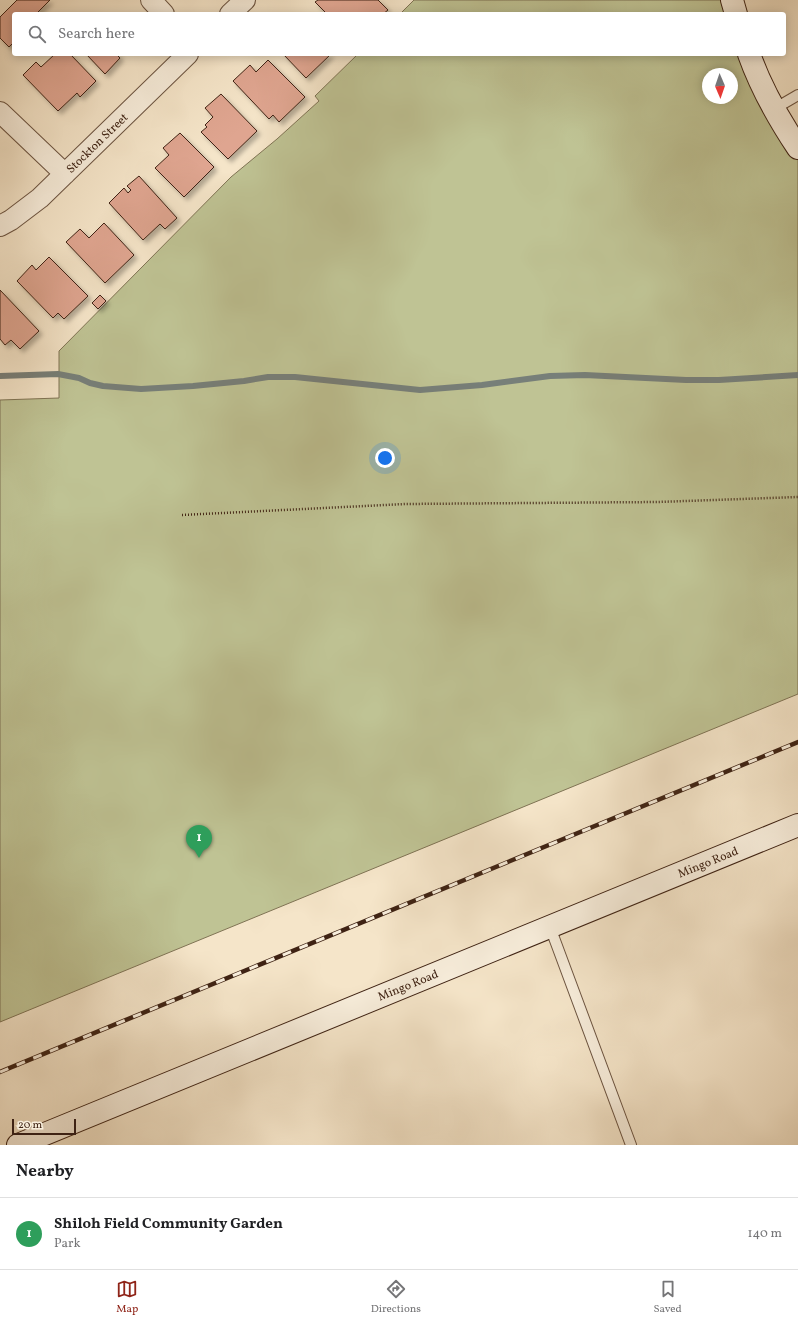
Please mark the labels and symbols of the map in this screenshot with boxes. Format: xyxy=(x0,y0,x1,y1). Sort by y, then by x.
north arrow xyxy=(702,68,738,104)
street label: Stockton Street xyxy=(63,110,132,177)
your location xyxy=(375,448,395,468)
pin: 1 xyxy=(186,825,212,858)
street label: Mingo Road xyxy=(676,843,741,882)
street label: Mingo Road xyxy=(376,966,441,1005)
scale bar xyxy=(12,1117,76,1136)

